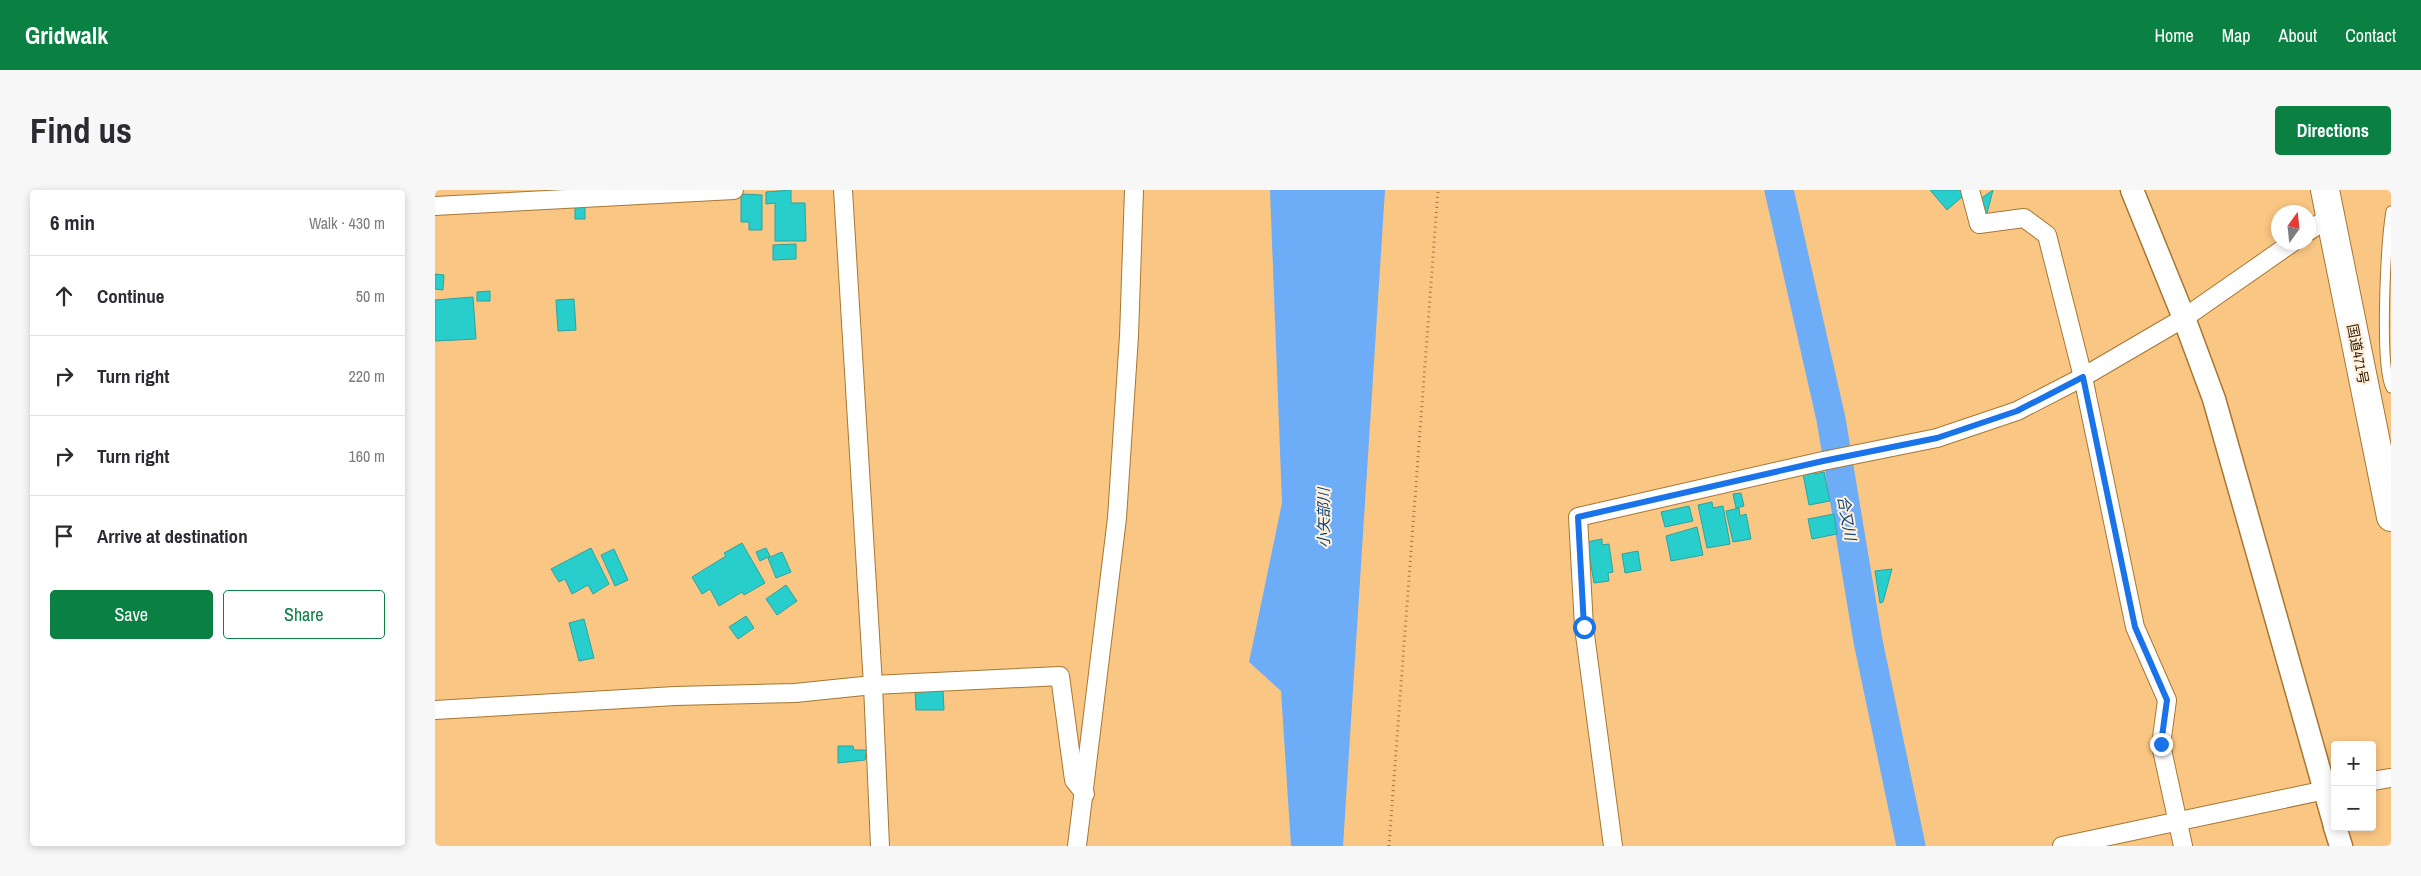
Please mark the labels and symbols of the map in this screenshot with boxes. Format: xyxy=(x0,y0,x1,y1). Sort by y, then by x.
north arrow xyxy=(2271,205,2316,250)
street label: 国道471号 xyxy=(2343,322,2373,386)
water label: 小矢部川 xyxy=(1313,486,1334,548)
water label: 合又川 xyxy=(1833,494,1862,544)
route start xyxy=(1573,616,1596,639)
route end xyxy=(2150,733,2173,756)

